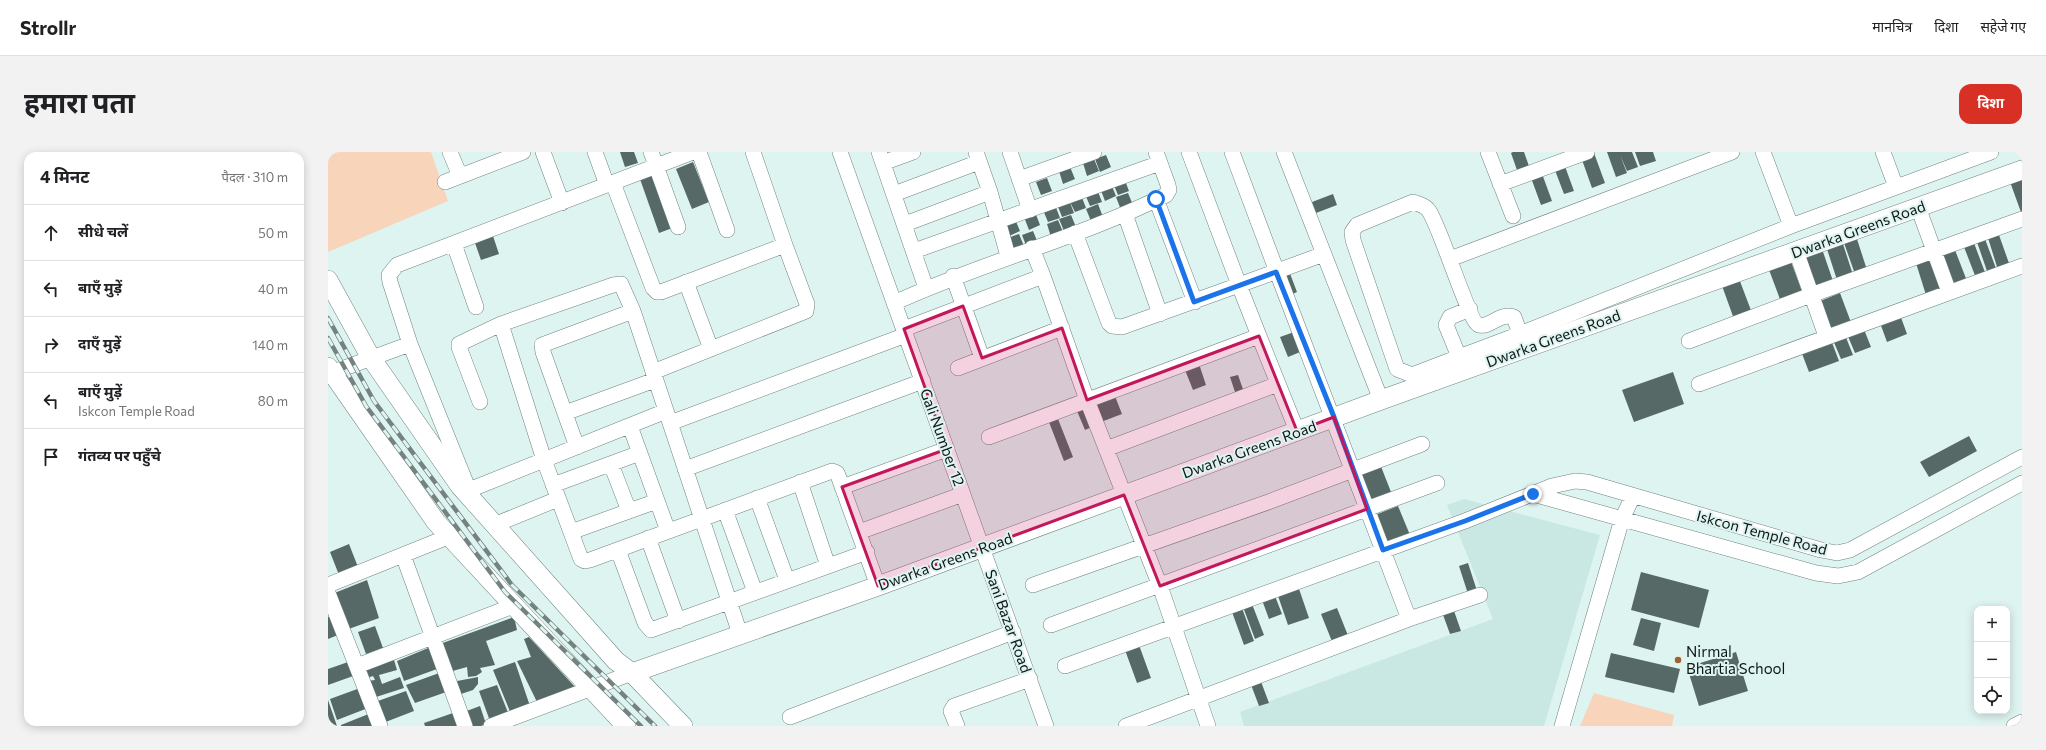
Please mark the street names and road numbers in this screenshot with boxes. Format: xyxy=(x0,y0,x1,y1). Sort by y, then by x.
street label: Dwarka Greens Road xyxy=(1788,196,1928,262)
street label: Dwarka Greens Road xyxy=(1483,305,1623,371)
street label: Gali Number 12 xyxy=(917,386,969,488)
street label: Dwarka Greens Road xyxy=(1179,416,1319,482)
street label: Iskcon Temple Road xyxy=(1695,506,1829,558)
street label: Dwarka Greens Road xyxy=(875,528,1015,594)
street label: Sani Bazar Road xyxy=(982,567,1036,675)

